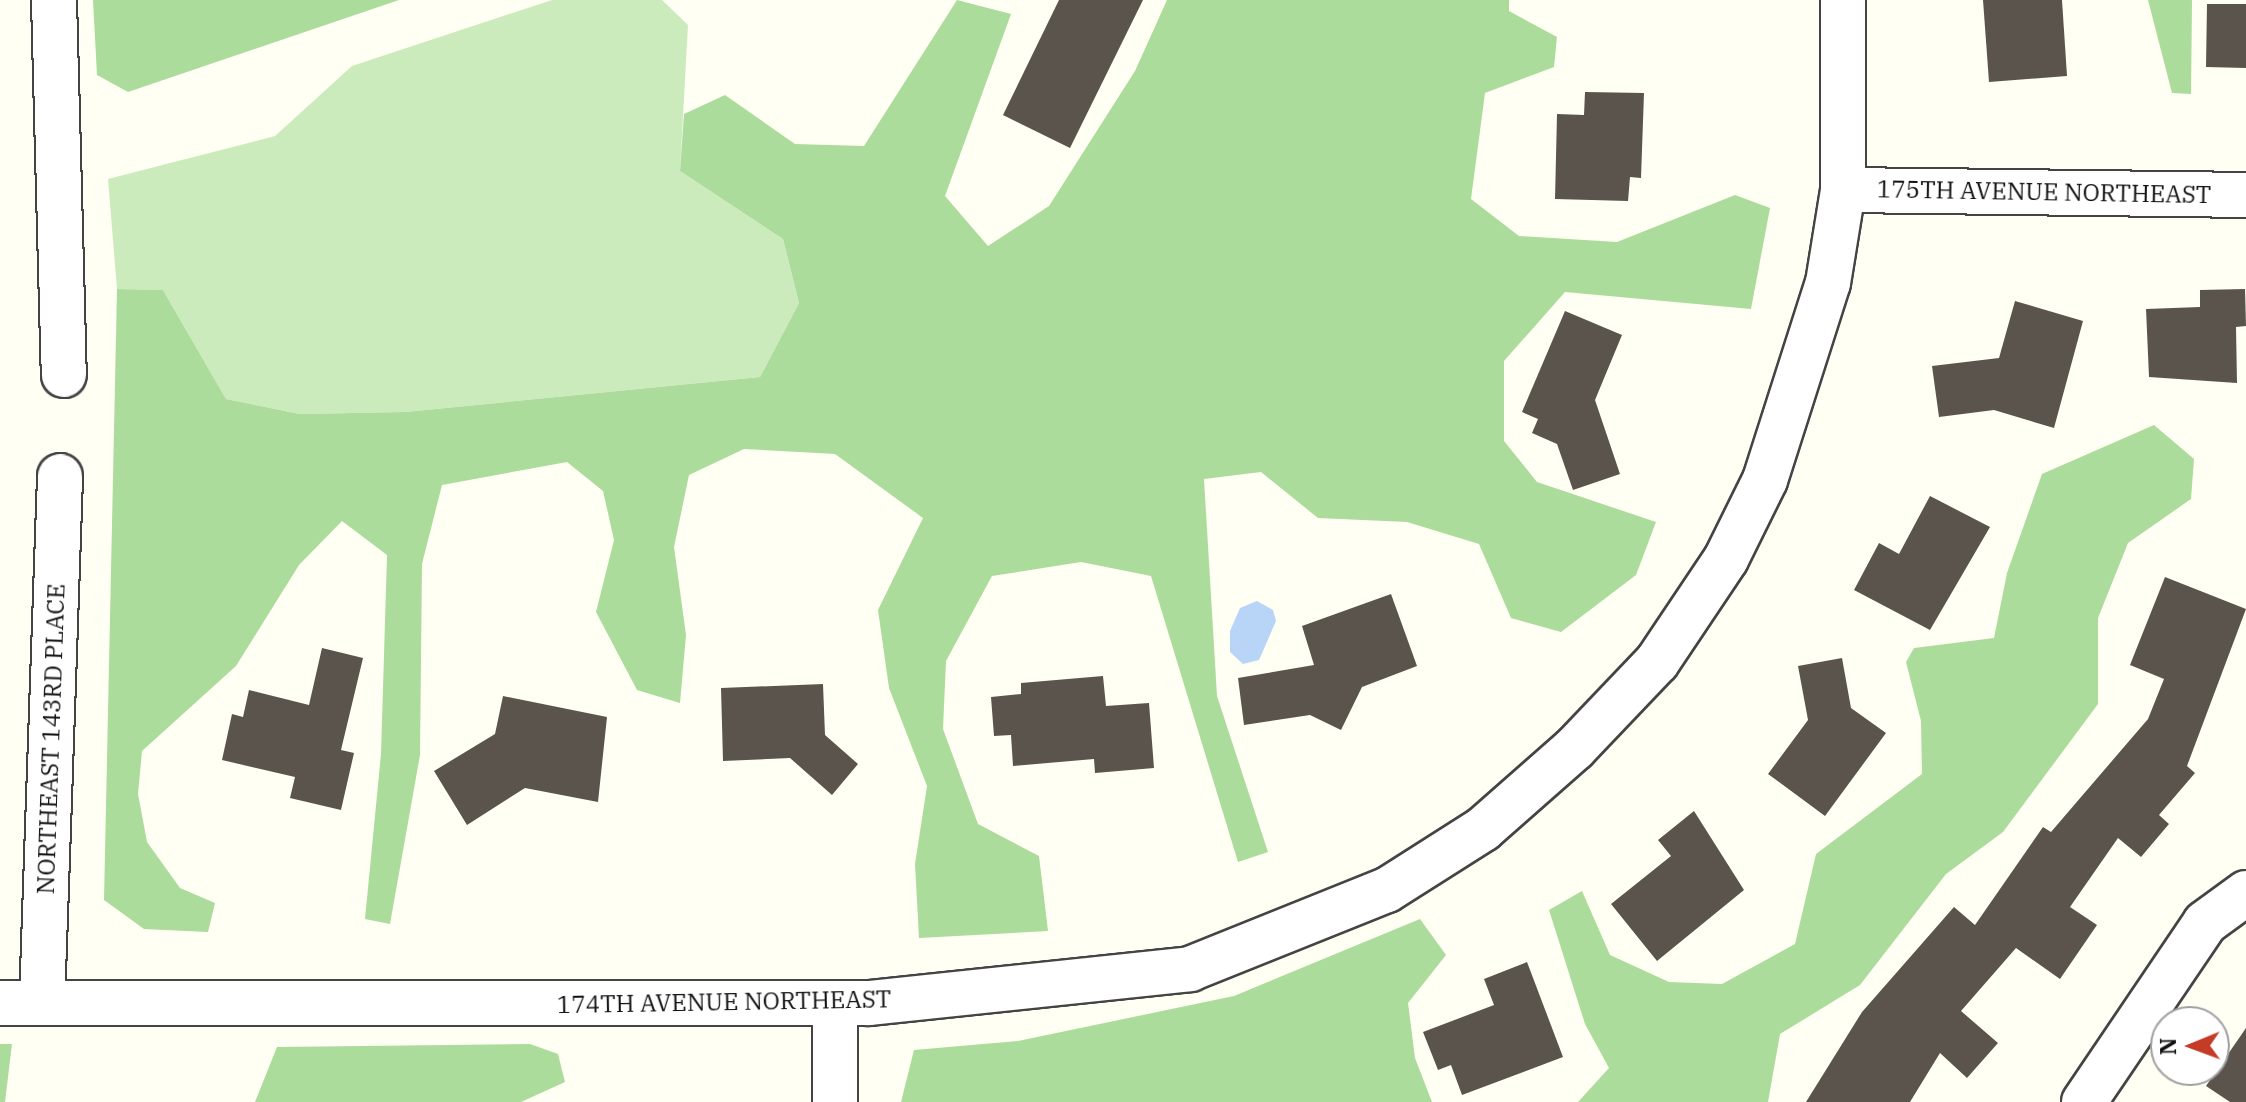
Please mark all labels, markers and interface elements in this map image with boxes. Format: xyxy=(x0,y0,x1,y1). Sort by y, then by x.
street label: 175TH AVENUE NORTHEAST xyxy=(1877,175,2211,209)
street label: NORTHEAST 143RD PLACE xyxy=(31,583,71,895)
street label: 174TH AVENUE NORTHEAST xyxy=(557,985,891,1019)
north arrow xyxy=(2150,1006,2230,1086)
text: N xyxy=(2153,1037,2182,1055)

